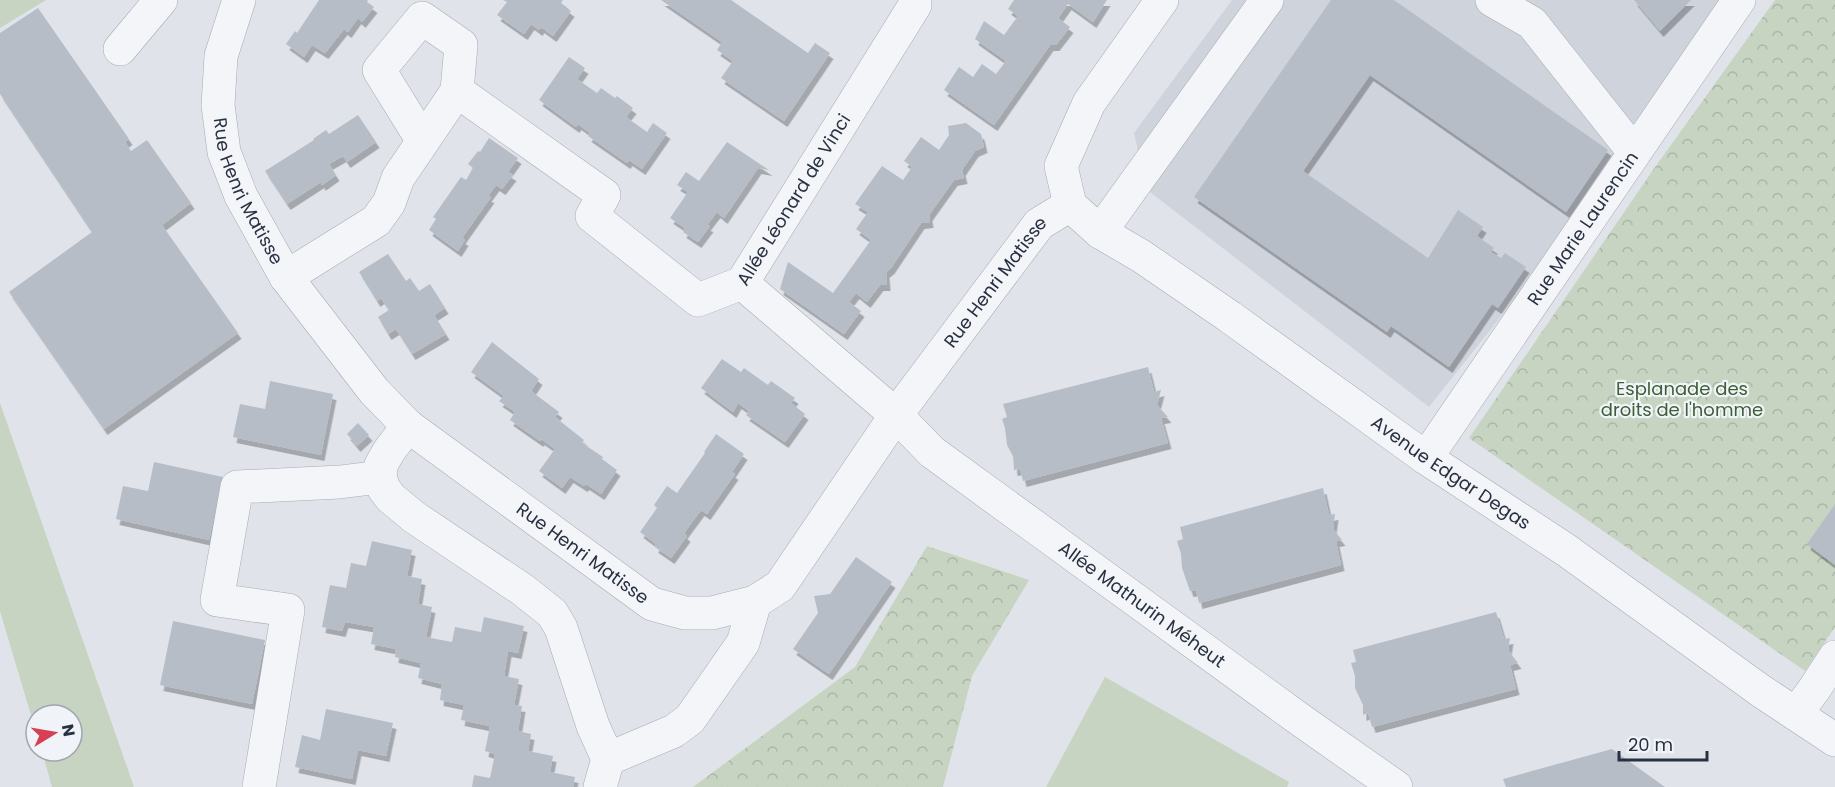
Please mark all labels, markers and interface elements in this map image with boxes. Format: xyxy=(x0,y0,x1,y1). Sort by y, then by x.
street label: Allée Léonard de Vinci xyxy=(731,109,856,290)
street label: Rue Henri Matisse xyxy=(208,116,290,269)
street label: Rue Marie Laurencin xyxy=(1521,146,1644,310)
street label: Rue Henri Matisse xyxy=(938,209,1051,353)
park label: Esplanade des droits de l'homme xyxy=(1601,376,1763,422)
street label: Avenue Edgar Degas xyxy=(1366,410,1536,535)
street label: Rue Henri Matisse xyxy=(512,496,654,610)
street label: Allée Mathurin Méheut xyxy=(1054,535,1231,673)
north arrow xyxy=(24,703,84,763)
text: N xyxy=(56,722,81,738)
scale bar xyxy=(1619,724,1708,762)
text: 20 m xyxy=(1628,732,1673,757)

